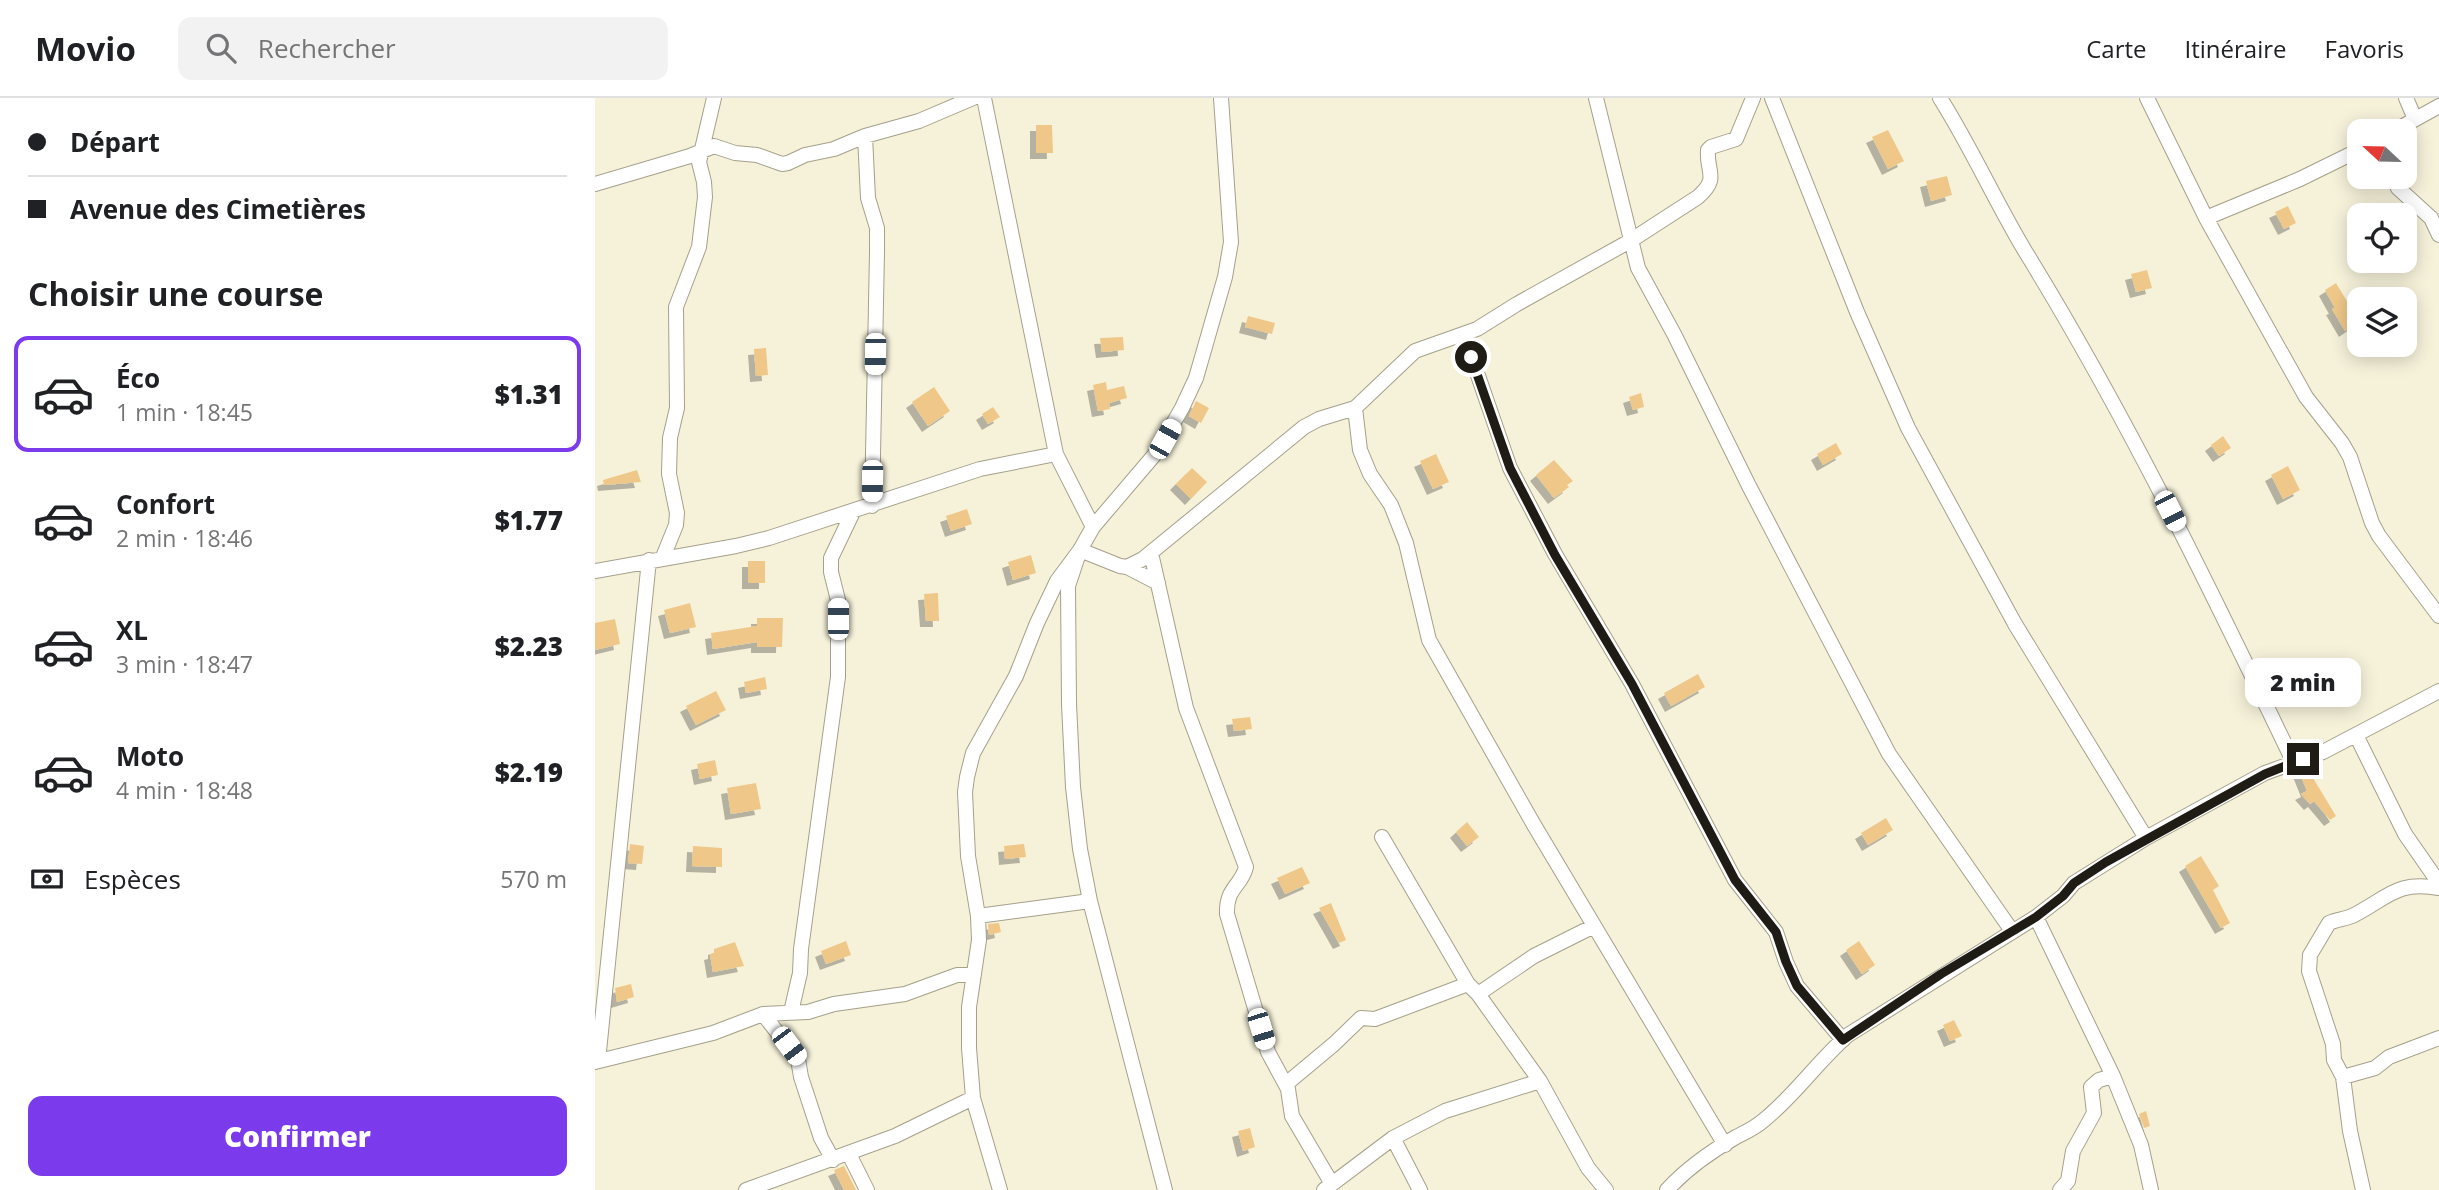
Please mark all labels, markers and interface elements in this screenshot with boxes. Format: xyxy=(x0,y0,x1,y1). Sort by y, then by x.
search box xyxy=(178,17,668,80)
text: Movio xyxy=(35,26,136,71)
icon: search xyxy=(202,29,240,67)
text: Rechercher xyxy=(258,30,396,66)
text: Carte xyxy=(2086,32,2147,65)
text: Itinéraire xyxy=(2185,32,2287,65)
text: Favoris xyxy=(2325,32,2404,65)
north arrow xyxy=(2347,119,2417,189)
map controls xyxy=(2347,119,2417,357)
text: Départ xyxy=(70,124,160,160)
text: Avenue des Cimetières xyxy=(70,191,366,227)
button: locate xyxy=(2347,203,2417,273)
text: Choisir une course xyxy=(28,272,323,315)
button: layers xyxy=(2347,287,2417,357)
car xyxy=(865,333,886,375)
route start xyxy=(1455,341,1487,373)
text: Éco xyxy=(116,360,160,396)
icon: car xyxy=(32,363,95,426)
text: $1.31 xyxy=(495,376,563,412)
text: 1 min · 18:45 xyxy=(116,396,253,428)
car xyxy=(1146,416,1185,462)
car xyxy=(862,460,883,502)
text: Confort xyxy=(116,486,215,522)
car xyxy=(2152,488,2189,534)
icon: car xyxy=(32,489,95,552)
text: $1.77 xyxy=(495,502,563,538)
text: 2 min · 18:46 xyxy=(116,522,253,554)
car xyxy=(828,598,849,640)
text: XL xyxy=(116,612,148,648)
icon: car xyxy=(32,615,95,678)
text: $2.23 xyxy=(495,628,563,664)
text: 3 min · 18:47 xyxy=(116,648,253,680)
callout: 2 min xyxy=(2245,658,2361,706)
text: 2 min xyxy=(2270,666,2336,698)
text: Moto xyxy=(116,738,184,774)
icon: car xyxy=(32,741,95,804)
route end xyxy=(2287,743,2319,775)
text: $2.19 xyxy=(495,754,563,790)
text: 4 min · 18:48 xyxy=(116,774,253,806)
icon: cash xyxy=(28,860,66,898)
text: Espèces xyxy=(84,861,181,897)
text: 570 m xyxy=(500,863,567,895)
car xyxy=(1245,1006,1278,1052)
car xyxy=(768,1023,811,1069)
button: Confirmer xyxy=(28,1096,567,1176)

